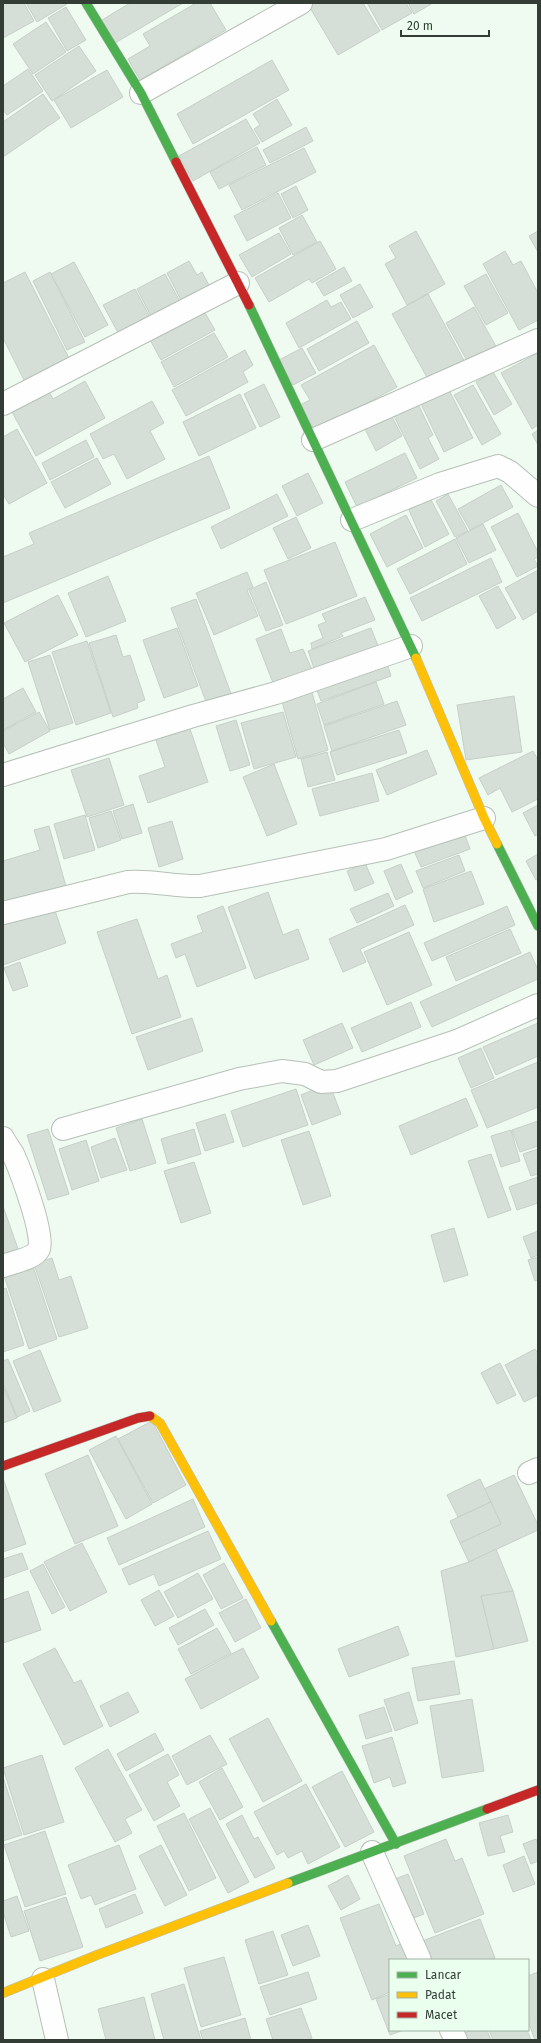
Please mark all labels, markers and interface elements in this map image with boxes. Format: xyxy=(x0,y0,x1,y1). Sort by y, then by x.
scale bar xyxy=(401,12,489,38)
text: 20 m xyxy=(407,19,433,33)
legend xyxy=(389,1959,529,2031)
text: Lancar xyxy=(425,1968,462,1982)
text: Padat xyxy=(425,1988,457,2002)
text: Macet xyxy=(425,2008,458,2022)

